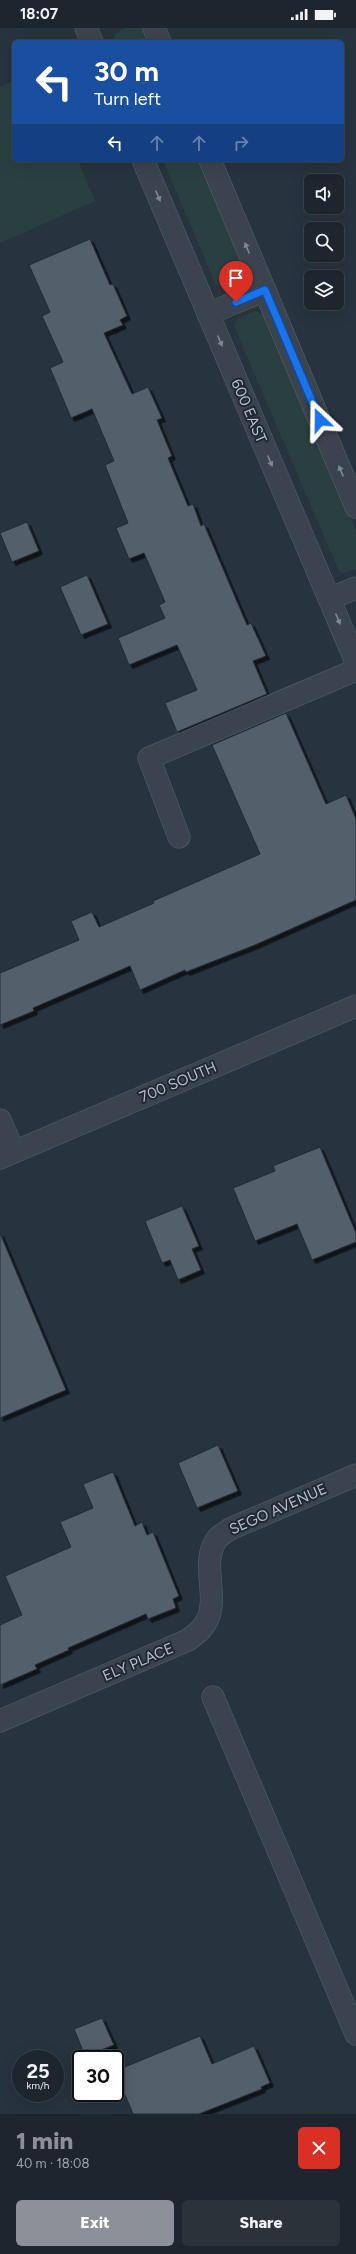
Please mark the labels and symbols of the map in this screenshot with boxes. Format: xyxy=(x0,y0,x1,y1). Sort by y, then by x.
one-way arrow xyxy=(155,190,161,201)
one-way arrow xyxy=(243,241,249,253)
pin xyxy=(219,261,253,302)
one-way arrow xyxy=(217,336,223,348)
street label: 600 EAST xyxy=(227,376,271,446)
position arrow xyxy=(299,399,341,441)
one-way arrow xyxy=(267,455,274,467)
one-way arrow xyxy=(338,465,344,476)
one-way arrow xyxy=(335,614,341,625)
street label: 700 SOUTH xyxy=(137,1058,219,1106)
street label: SEGO AVENUE xyxy=(227,1479,329,1539)
street label: ELY PLACE xyxy=(100,1639,176,1685)
speed limit sign: 30 xyxy=(72,2050,124,2102)

